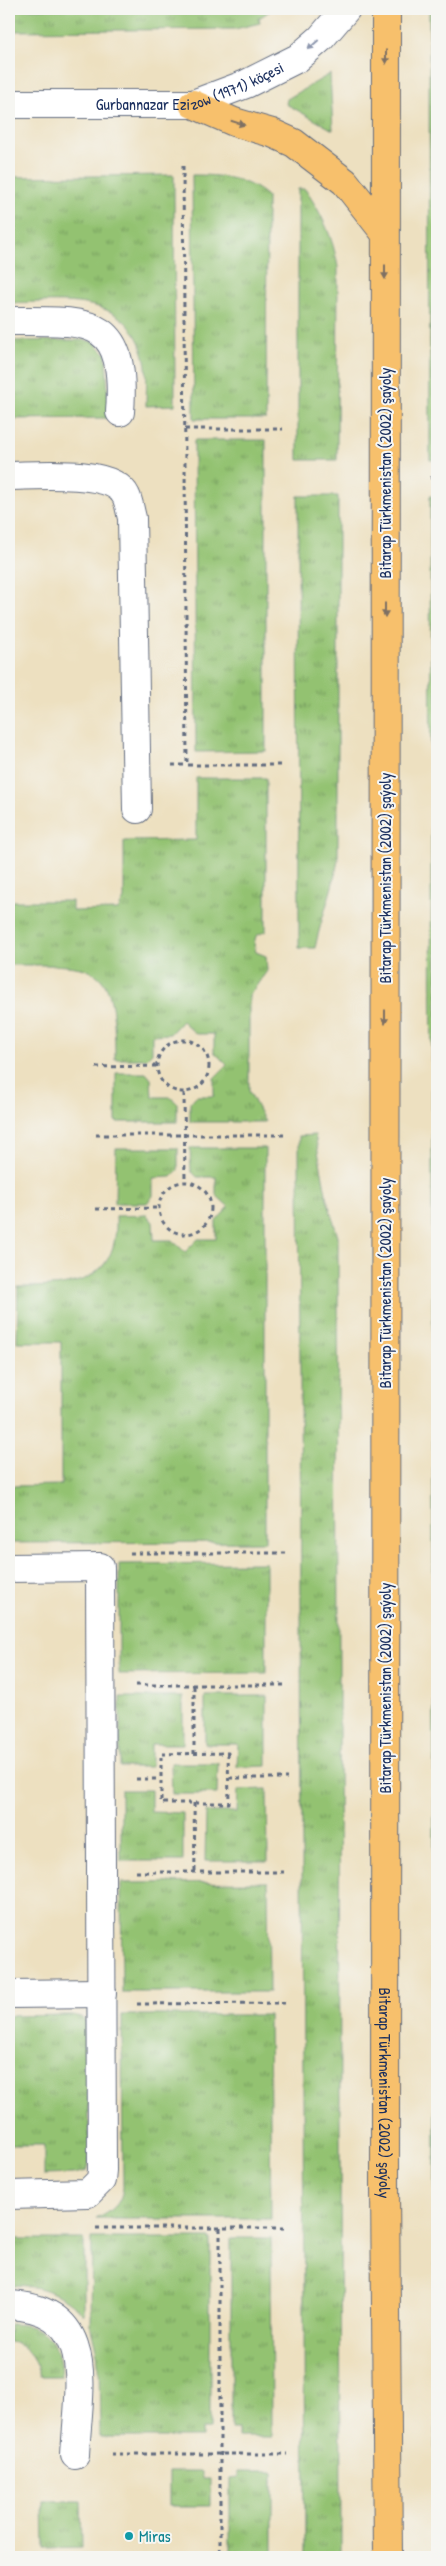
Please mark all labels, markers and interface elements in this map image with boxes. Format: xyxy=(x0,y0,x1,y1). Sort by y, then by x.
one-way arrow xyxy=(307,39,320,50)
one-way arrow xyxy=(382,50,390,66)
street label: Gurbannazar Ezizow (1971) köçesi xyxy=(96,56,287,115)
one-way arrow xyxy=(231,119,246,127)
one-way arrow xyxy=(381,265,389,281)
street label: Bitarap Türkmenistan (2002) şaýoly xyxy=(374,367,396,578)
one-way arrow xyxy=(381,602,389,618)
street label: Bitarap Türkmenistan (2002) şaýoly xyxy=(374,772,396,983)
one-way arrow xyxy=(381,1010,389,1026)
street label: Bitarap Türkmenistan (2002) şaýoly xyxy=(374,1177,396,1388)
street label: Bitarap Türkmenistan (2002) şaýoly xyxy=(374,1582,396,1793)
street label: Bitarap Türkmenistan (2002) şaýoly xyxy=(374,1987,396,2199)
place label: Miras xyxy=(139,2525,171,2547)
marker: Miras xyxy=(123,2530,135,2542)

